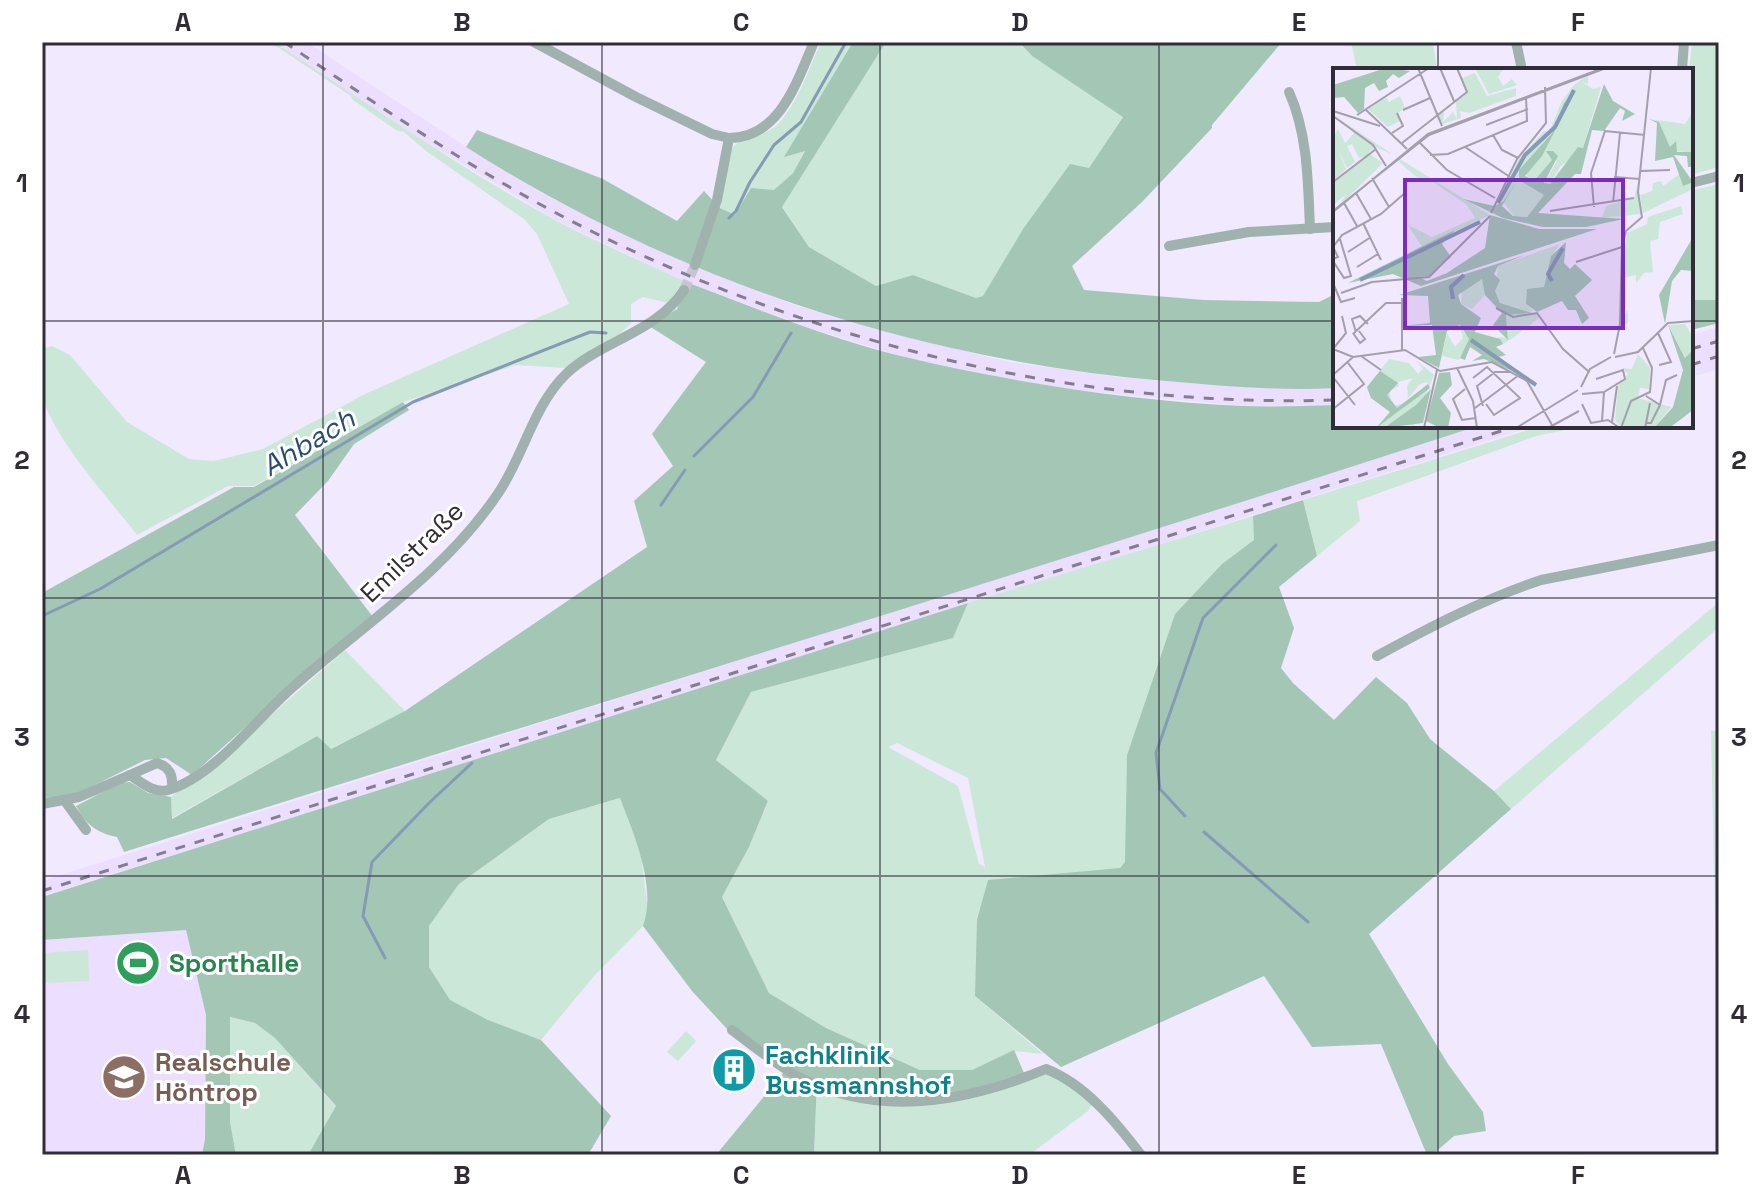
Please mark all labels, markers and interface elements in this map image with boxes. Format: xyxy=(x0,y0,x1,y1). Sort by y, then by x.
text: A xyxy=(175,5,192,39)
text: B xyxy=(453,5,471,39)
text: C xyxy=(733,5,749,39)
text: D xyxy=(1011,5,1029,39)
text: E xyxy=(1292,5,1306,39)
text: F xyxy=(1571,5,1585,39)
inset map xyxy=(1333,68,1693,428)
text: 1 xyxy=(16,166,28,200)
text: 1 xyxy=(1733,166,1745,200)
water label: Ahbach xyxy=(255,400,362,484)
text: 2 xyxy=(14,443,30,477)
text: 2 xyxy=(1731,443,1747,477)
street label: Emilstraße xyxy=(353,494,471,610)
text: 3 xyxy=(14,720,30,754)
text: 3 xyxy=(1731,720,1747,754)
sports icon: Sporthalle xyxy=(114,939,162,987)
place label: Sporthalle xyxy=(169,946,299,980)
text: 4 xyxy=(14,997,30,1031)
text: 4 xyxy=(1731,997,1747,1031)
place label: Fachklinik Bussmannshof xyxy=(765,1038,951,1102)
place label: Realschule Höntrop xyxy=(155,1045,291,1109)
building icon: Fachklinik Bussmannshof xyxy=(710,1046,758,1094)
school or university icon: Realschule Höntrop xyxy=(100,1053,148,1101)
text: A xyxy=(175,1158,192,1192)
text: B xyxy=(453,1158,471,1192)
text: C xyxy=(733,1158,749,1192)
text: D xyxy=(1011,1158,1029,1192)
text: E xyxy=(1292,1158,1306,1192)
text: F xyxy=(1571,1158,1585,1192)

